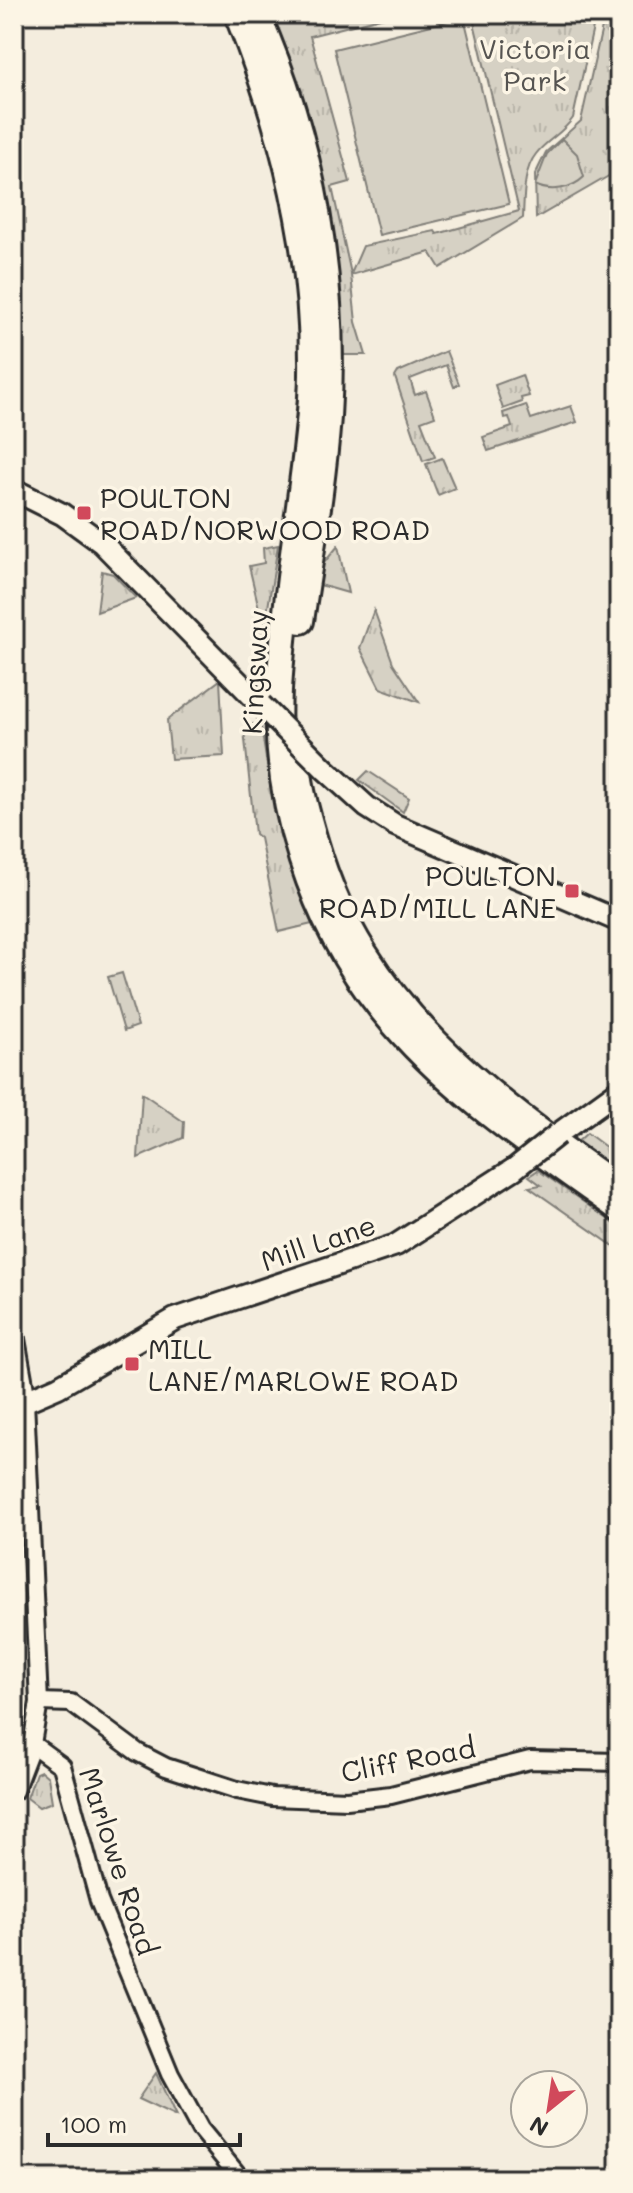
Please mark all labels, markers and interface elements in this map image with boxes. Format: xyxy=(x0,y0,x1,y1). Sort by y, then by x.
park label: Victoria Park xyxy=(479,30,591,98)
place label: POULTON ROAD/NORWOOD ROAD xyxy=(100,479,430,547)
marker: POULTON ROAD/NORWOOD ROAD xyxy=(75,504,93,522)
street label: Kingsway xyxy=(233,609,275,735)
place label: POULTON ROAD/MILL LANE xyxy=(319,857,556,925)
marker: POULTON ROAD/MILL LANE xyxy=(563,882,581,900)
street label: Mill Lane xyxy=(256,1206,380,1278)
place label: MILL LANE/MARLOWE ROAD xyxy=(148,1330,458,1398)
marker: MILL LANE/MARLOWE ROAD xyxy=(123,1355,141,1373)
street label: Cliff Road xyxy=(338,1728,478,1790)
street label: Marlowe Road xyxy=(72,1763,166,1959)
north arrow xyxy=(509,2069,589,2149)
scale bar xyxy=(48,2097,240,2147)
text: 100 m xyxy=(60,2108,127,2139)
text: N xyxy=(524,2110,553,2143)

